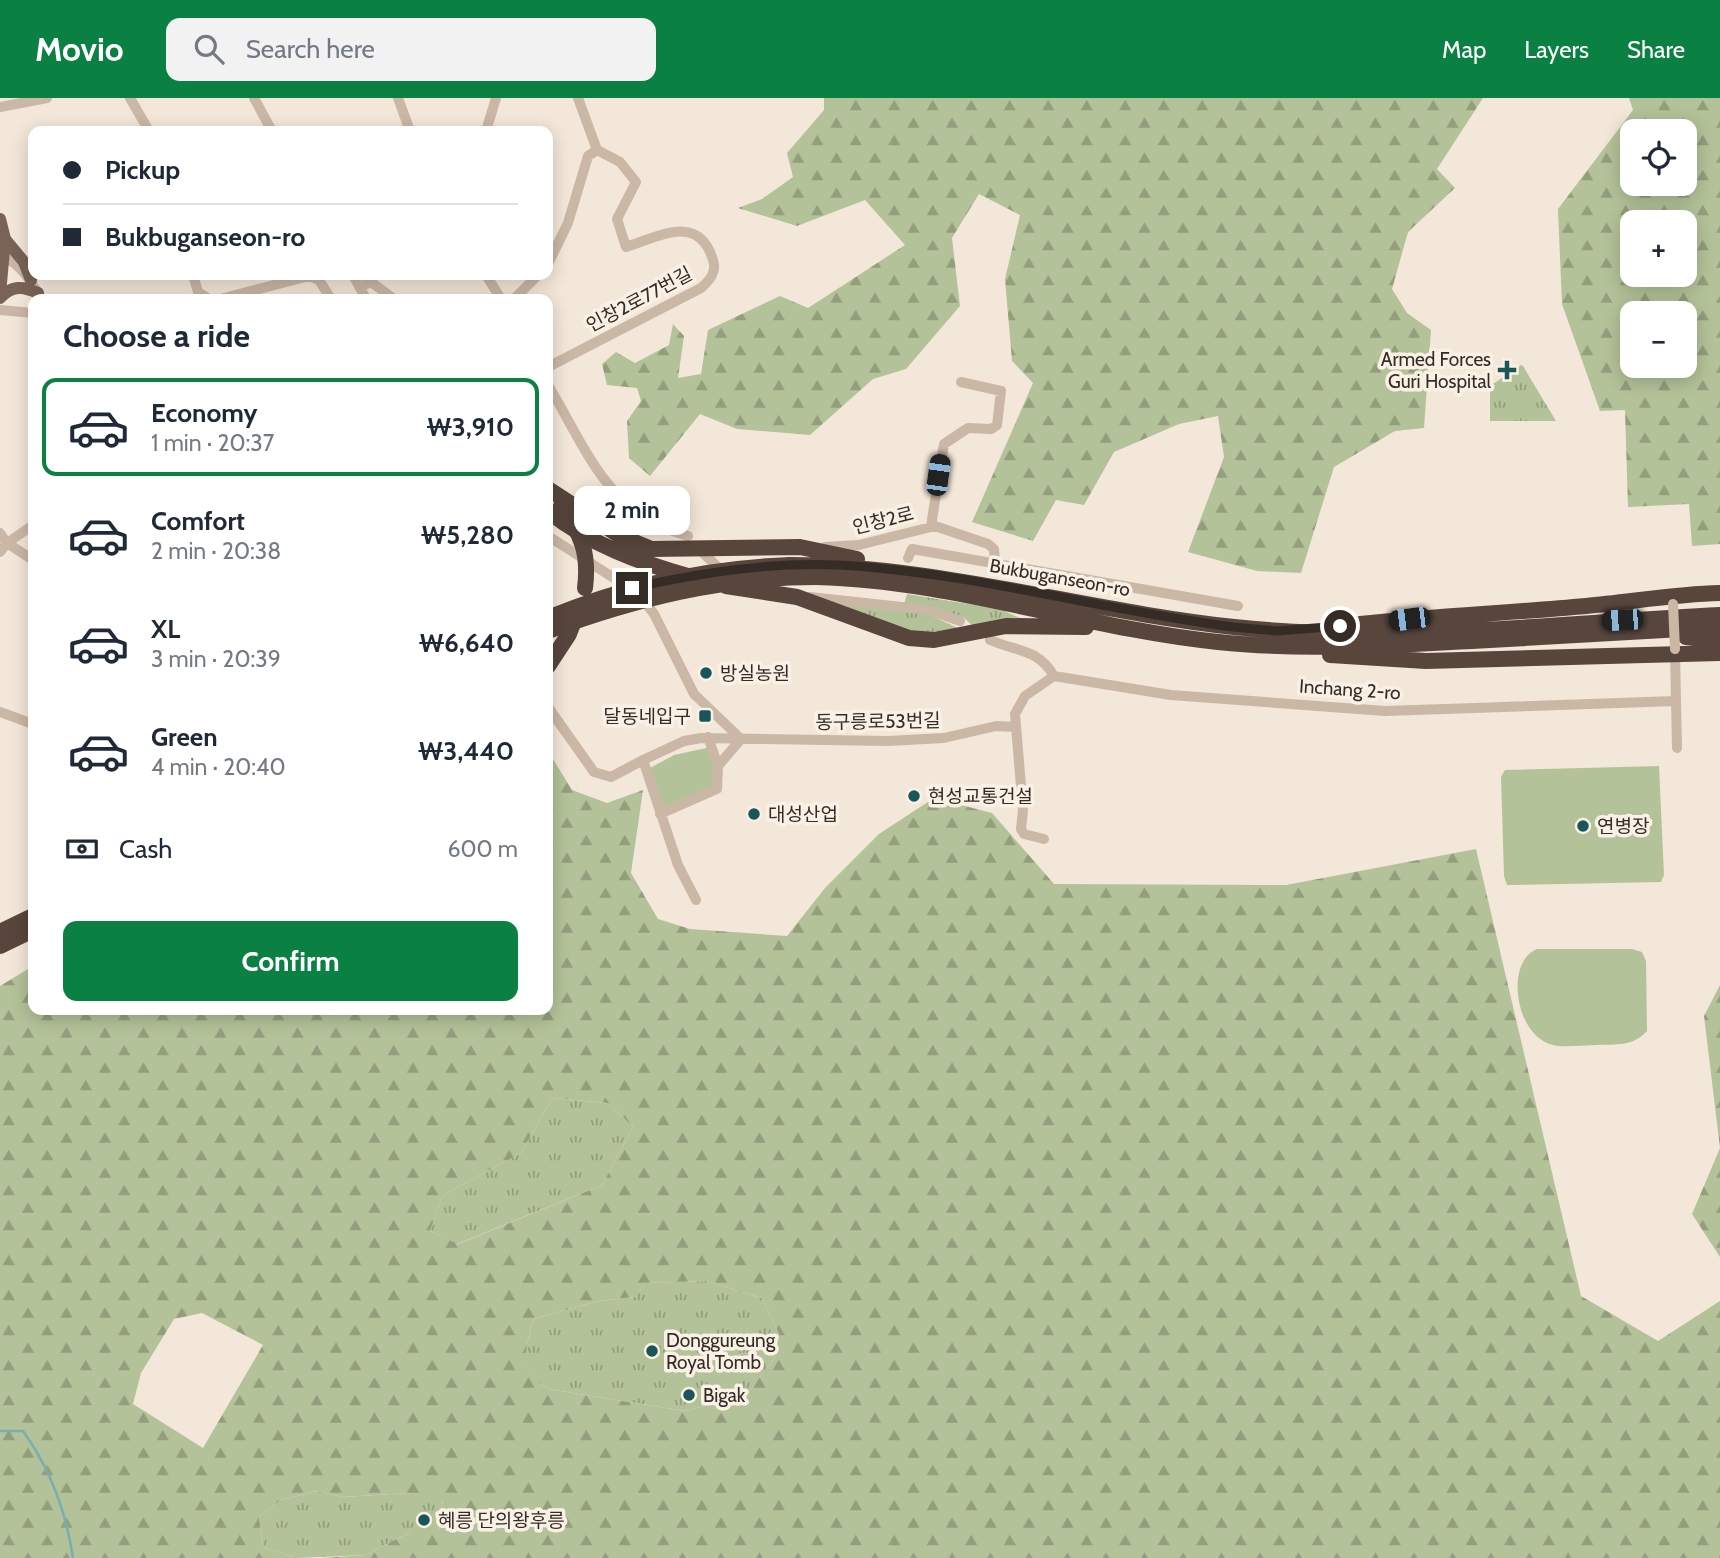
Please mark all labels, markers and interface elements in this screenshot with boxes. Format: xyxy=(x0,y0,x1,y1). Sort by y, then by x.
search box xyxy=(166,18,656,81)
text: Movio xyxy=(35,29,124,69)
icon: search xyxy=(190,30,228,68)
text: Search here xyxy=(246,33,375,65)
text: Map xyxy=(1442,35,1486,64)
text: Layers xyxy=(1524,35,1589,64)
text: Share xyxy=(1627,35,1685,64)
map controls xyxy=(1620,119,1697,378)
button: locate xyxy=(1620,119,1697,196)
text: Pickup xyxy=(105,154,180,186)
button: + xyxy=(1620,210,1697,287)
text: Bukbuganseon-ro xyxy=(105,221,305,253)
street label: 인창2로77번길 xyxy=(582,262,696,337)
button: − xyxy=(1620,301,1697,378)
text: Choose a ride xyxy=(63,316,250,355)
place label: Armed Forces Guri Hospital xyxy=(1381,348,1492,393)
marker: Armed Forces Guri Hospital xyxy=(1497,360,1517,380)
icon: car xyxy=(67,396,130,459)
text: Economy xyxy=(151,397,257,429)
text: ₩3,910 xyxy=(427,411,514,443)
text: 1 min · 20:37 xyxy=(151,429,274,457)
car xyxy=(925,453,952,497)
callout: 2 min xyxy=(574,486,690,536)
text: 2 min xyxy=(604,496,660,524)
street label: 인창2로 xyxy=(850,502,916,539)
icon: car xyxy=(67,504,130,567)
text: Comfort xyxy=(151,505,245,537)
text: ₩5,280 xyxy=(421,519,514,551)
text: 2 min · 20:38 xyxy=(151,537,281,565)
street label: Bukbuganseon-ro xyxy=(988,554,1132,601)
route end xyxy=(616,572,648,604)
car xyxy=(1387,606,1432,632)
car xyxy=(1601,608,1644,632)
route start xyxy=(1324,610,1356,642)
icon: car xyxy=(67,612,130,675)
text: XL xyxy=(151,613,180,645)
text: ₩6,640 xyxy=(419,627,514,659)
text: 3 min · 20:39 xyxy=(151,645,281,673)
place label: 방실농원 xyxy=(720,662,790,685)
marker: 방실농원 xyxy=(698,665,714,681)
street label: Inchang 2-ro xyxy=(1298,674,1401,705)
place label: 달동네입구 xyxy=(604,705,691,728)
marker: 달동네입구 xyxy=(697,708,713,724)
street label: 동구릉로53번길 xyxy=(815,709,941,734)
icon: car xyxy=(67,720,130,783)
text: Green xyxy=(151,721,218,753)
text: ₩3,440 xyxy=(418,735,514,767)
text: 4 min · 20:40 xyxy=(151,753,285,781)
place label: 현성교통건설 xyxy=(928,785,1033,808)
marker: 현성교통건설 xyxy=(906,788,922,804)
place label: 대성산업 xyxy=(768,803,838,826)
marker: 대성산업 xyxy=(746,806,762,822)
place label: 연병장 xyxy=(1597,815,1649,838)
marker: 연병장 xyxy=(1575,818,1591,834)
icon: cash xyxy=(63,830,101,868)
text: Cash xyxy=(119,833,172,865)
text: 600 m xyxy=(447,835,518,863)
button: Confirm xyxy=(63,921,518,1001)
place label: Donggureung Royal Tomb xyxy=(666,1329,776,1374)
marker: Donggureung Royal Tomb xyxy=(644,1343,660,1359)
place label: Bigak xyxy=(703,1384,746,1407)
marker: Bigak xyxy=(681,1387,697,1403)
place label: 혜릉 단의왕후릉 xyxy=(438,1509,565,1532)
marker: 혜릉 단의왕후릉 xyxy=(416,1512,432,1528)

